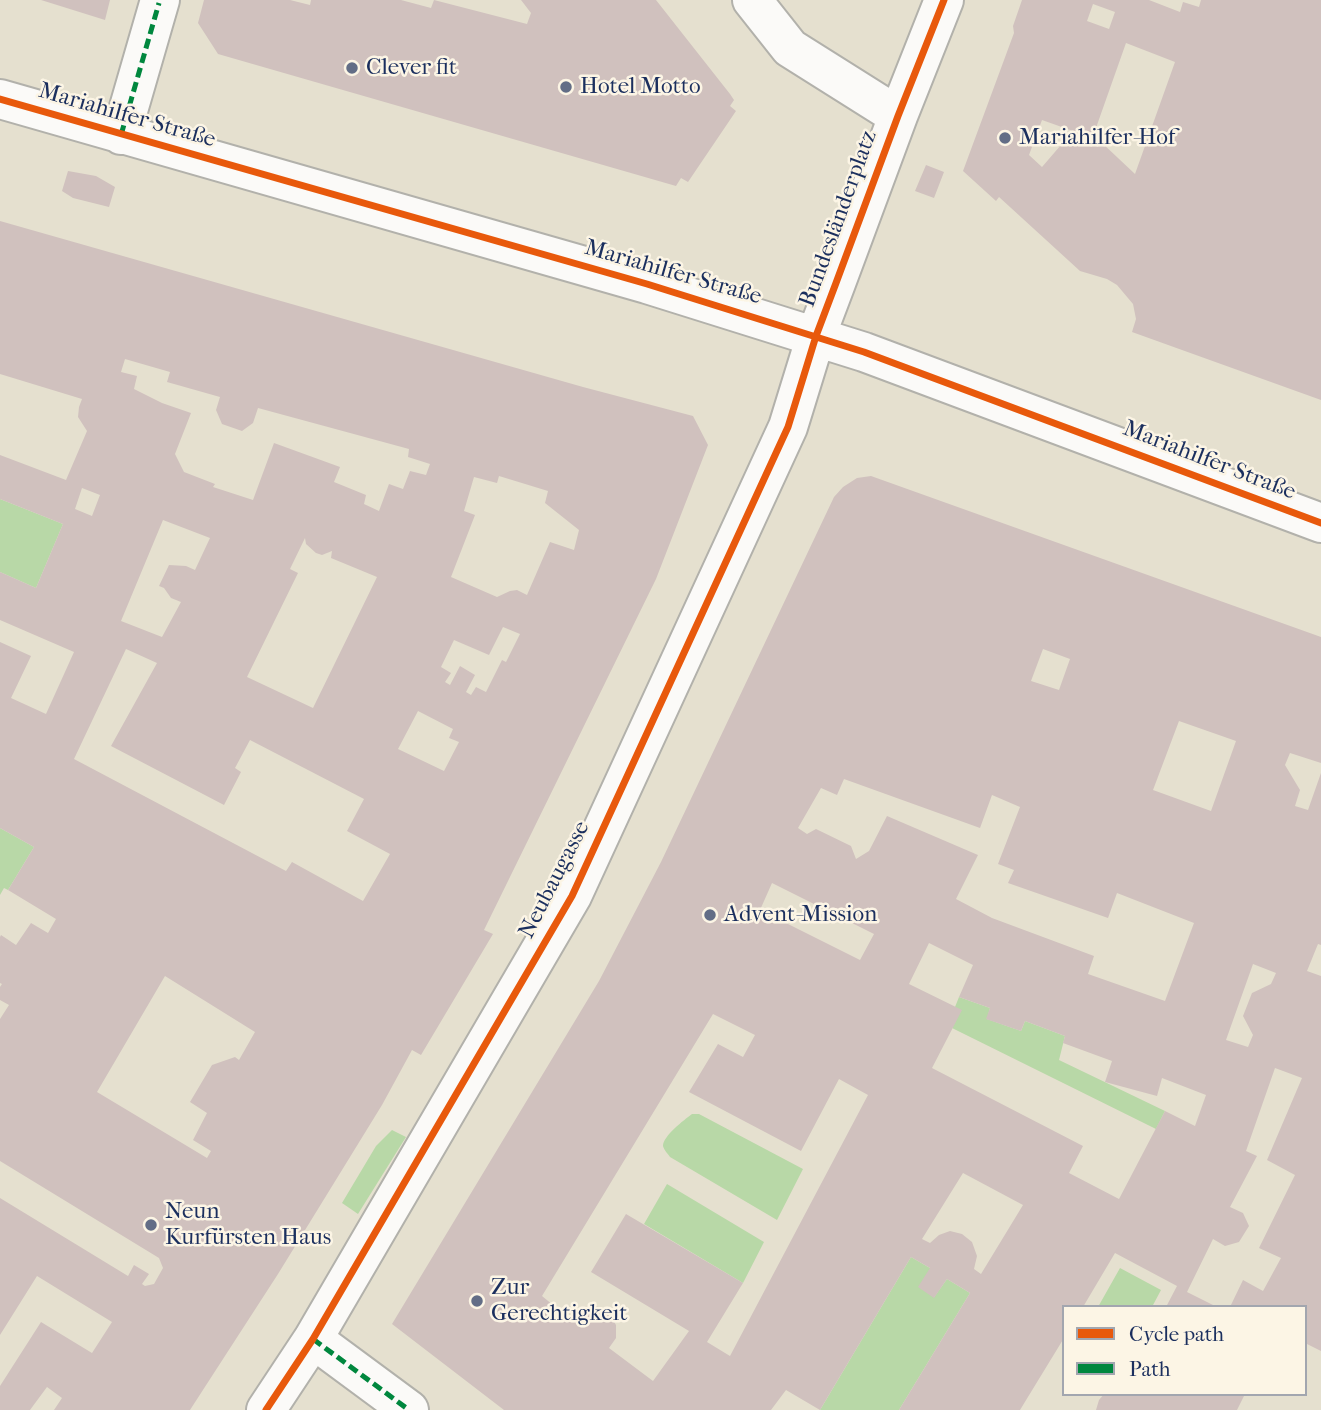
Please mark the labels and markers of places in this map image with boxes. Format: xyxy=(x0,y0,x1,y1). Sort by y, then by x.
place label: Clever fit xyxy=(366,54,457,82)
marker: Clever fit xyxy=(344,60,360,76)
place label: Hotel Motto xyxy=(580,73,701,101)
marker: Hotel Motto xyxy=(558,79,574,95)
place label: Mariahilfer-Hof xyxy=(1019,124,1175,152)
marker: Mariahilfer-Hof xyxy=(997,130,1013,146)
place label: Advent-Mission xyxy=(724,901,877,929)
marker: Advent-Mission xyxy=(702,907,718,923)
place label: Neun Kurfürsten Haus xyxy=(165,1198,331,1252)
marker: Neun Kurfürsten Haus xyxy=(143,1217,159,1233)
place label: Zur Gerechtigkeit xyxy=(491,1274,627,1328)
marker: Zur Gerechtigkeit xyxy=(469,1293,485,1309)

